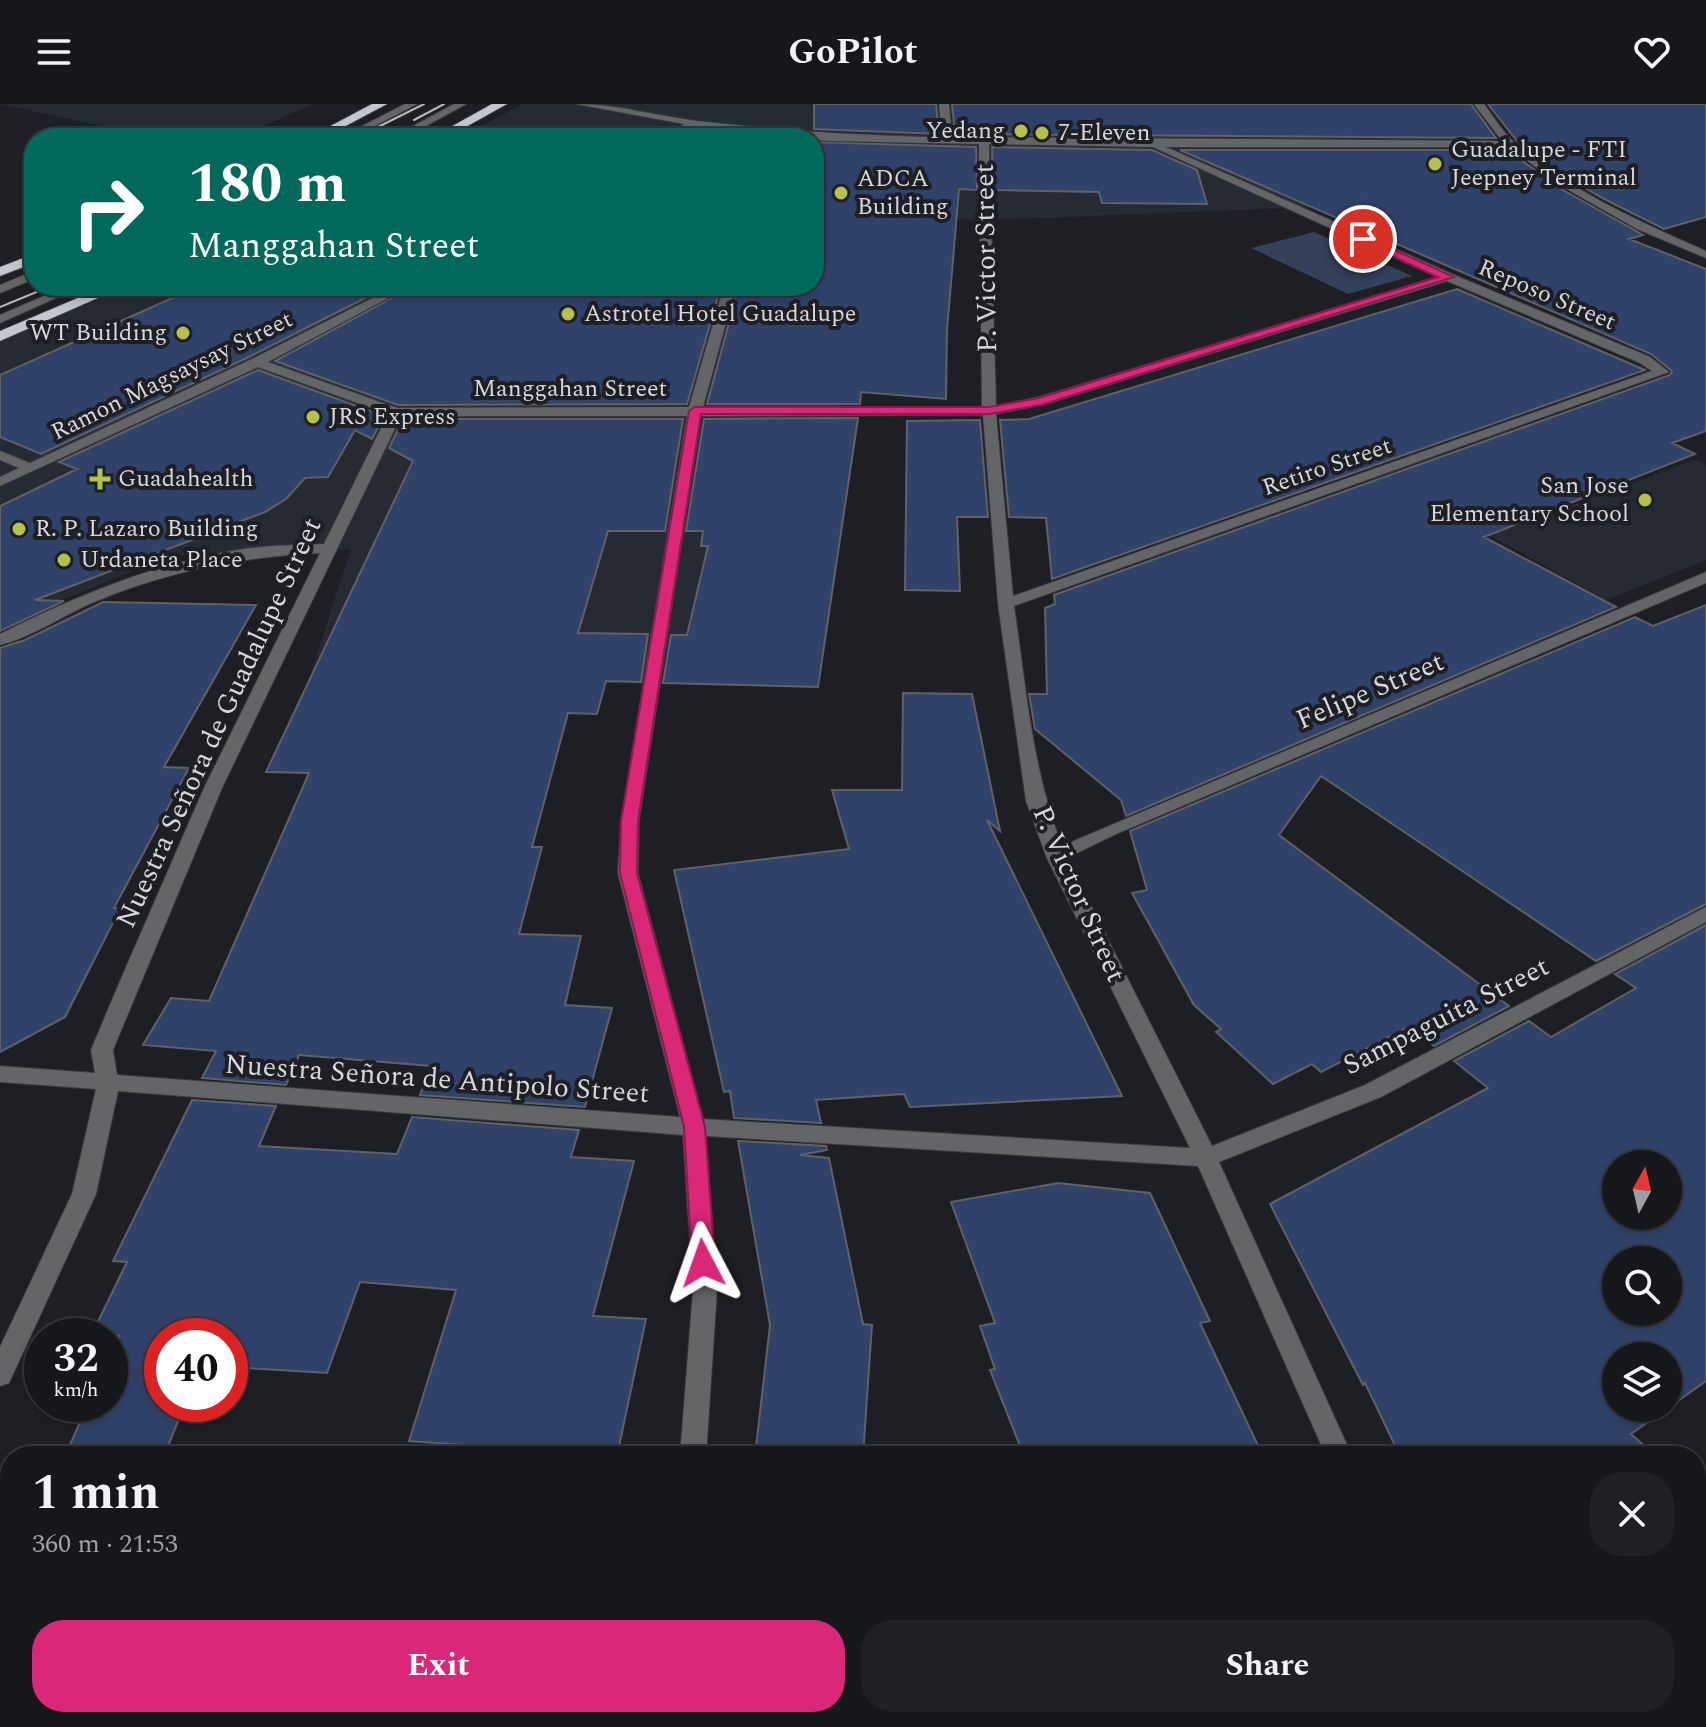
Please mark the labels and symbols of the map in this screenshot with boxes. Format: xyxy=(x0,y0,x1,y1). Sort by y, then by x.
place label: Yedang xyxy=(926,113,1005,149)
place label: 7-Eleven xyxy=(1058,115,1150,151)
marker: Yedang xyxy=(1012,122,1030,140)
marker: 7-Eleven xyxy=(1033,124,1051,142)
place label: Guadalupe - FTI Jeepney Terminal xyxy=(1451,132,1637,196)
marker: Guadalupe - FTI Jeepney Terminal xyxy=(1426,155,1444,173)
place label: ADCA Building xyxy=(857,161,949,225)
street label: P. Victor Street xyxy=(963,163,1009,353)
marker: ADCA Building xyxy=(832,184,850,202)
pin xyxy=(1329,205,1397,273)
street label: Reposo Street xyxy=(1473,250,1621,340)
place label: Astrotel Hotel Guadalupe xyxy=(584,296,856,332)
street label: Ramon Magsaysay Street xyxy=(45,302,299,450)
marker: Astrotel Hotel Guadalupe xyxy=(559,305,577,323)
place label: WT Building xyxy=(30,315,167,351)
marker: WT Building xyxy=(174,324,192,342)
street label: Manggahan Street xyxy=(473,371,667,407)
place label: JRS Express xyxy=(329,399,456,435)
marker: JRS Express xyxy=(304,408,322,426)
street label: Retiro Street xyxy=(1257,428,1397,506)
place label: Guadahealth xyxy=(118,461,254,497)
marker: Guadahealth xyxy=(89,468,111,490)
place label: San Jose Elementary School xyxy=(1429,468,1629,532)
marker: San Jose Elementary School xyxy=(1636,491,1654,509)
place label: R. P. Lazaro Building xyxy=(35,511,258,547)
street label: Nuestra Señora de Guadalupe Street xyxy=(105,511,333,935)
marker: R. P. Lazaro Building xyxy=(10,520,28,538)
place label: Urdaneta Place xyxy=(80,542,243,578)
marker: Urdaneta Place xyxy=(55,551,73,569)
street label: Felipe Street xyxy=(1289,641,1451,741)
street label: P. Victor Street xyxy=(1021,799,1137,989)
street label: Sampaguita Street xyxy=(1335,945,1557,1087)
street label: Nuestra Señora de Antipolo Street xyxy=(223,1043,651,1115)
north arrow xyxy=(1602,1150,1682,1230)
position arrow xyxy=(661,1221,745,1305)
speed limit sign: 40 xyxy=(144,1318,248,1422)

